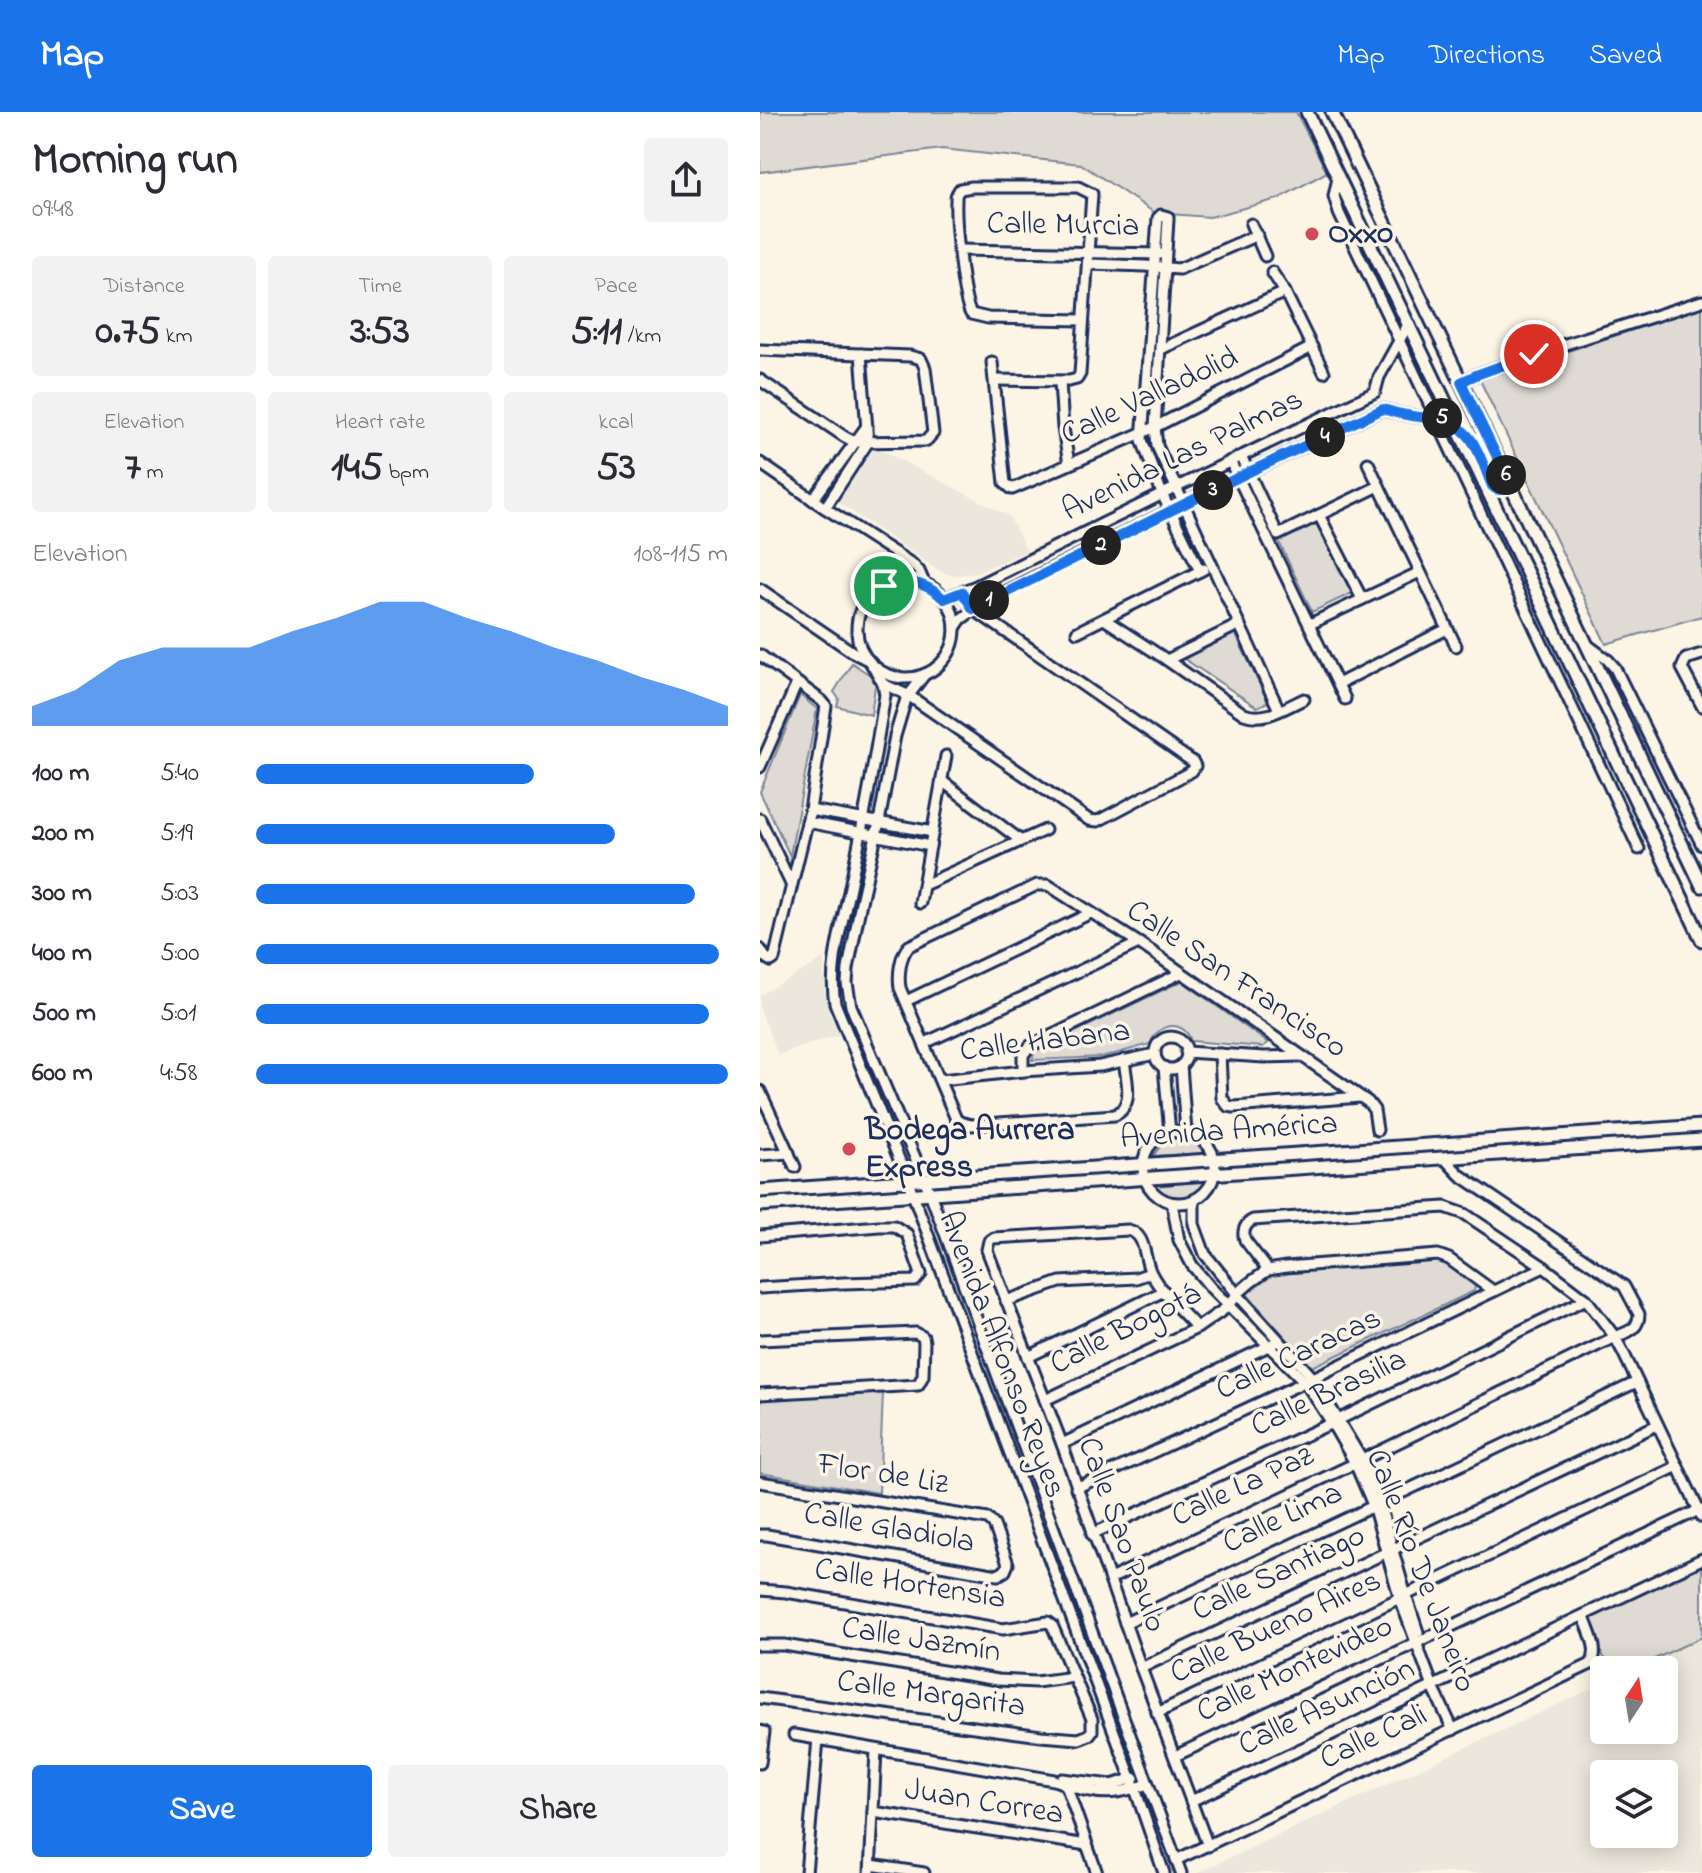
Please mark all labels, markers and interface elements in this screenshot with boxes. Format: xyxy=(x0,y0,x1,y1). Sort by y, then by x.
text: Map xyxy=(40,28,104,84)
text: Map xyxy=(1337,36,1385,77)
text: Directions xyxy=(1429,36,1545,77)
text: Saved xyxy=(1589,36,1662,77)
text: Morning run xyxy=(32,129,238,193)
button: share xyxy=(644,138,728,222)
text: 09:48 xyxy=(32,191,74,229)
street label: Calle Murcia xyxy=(986,201,1140,251)
place label: Oxxo xyxy=(1328,211,1393,258)
marker: Oxxo xyxy=(1303,225,1321,243)
text: Distance xyxy=(103,271,185,303)
text: Time xyxy=(358,271,402,303)
text: Pace xyxy=(595,271,637,303)
text: 0.75 xyxy=(95,303,160,362)
text: 3:53 xyxy=(350,303,410,362)
text: 5:11 xyxy=(571,303,622,362)
pin xyxy=(1500,320,1568,388)
text: km xyxy=(160,321,193,353)
text: /km xyxy=(622,321,661,353)
icon: check xyxy=(1512,332,1556,376)
street label: Calle Valladolid xyxy=(1053,335,1247,459)
street label: Avenida Las Palmas xyxy=(1054,377,1312,535)
pin: 5 xyxy=(1422,398,1462,438)
text: 5 xyxy=(1436,402,1448,434)
text: Elevation xyxy=(104,407,184,439)
text: Heart rate xyxy=(335,407,425,439)
text: kcal xyxy=(599,407,633,439)
pin: 4 xyxy=(1305,417,1345,457)
text: 4 xyxy=(1320,421,1330,453)
text: 7 xyxy=(124,439,141,498)
text: 145 xyxy=(331,439,383,498)
text: 53 xyxy=(596,439,636,498)
pin: 6 xyxy=(1486,455,1526,495)
text: m xyxy=(141,457,164,489)
text: bpm xyxy=(383,457,429,489)
text: 6 xyxy=(1501,459,1511,491)
pin: 3 xyxy=(1193,470,1233,510)
text: 3 xyxy=(1208,474,1218,506)
pin: 2 xyxy=(1081,525,1121,565)
text: 2 xyxy=(1096,529,1106,561)
text: Elevation xyxy=(32,536,128,574)
text: 108–115 m xyxy=(633,536,728,574)
pin xyxy=(850,552,918,620)
icon: arrive xyxy=(862,564,906,608)
pin: 1 xyxy=(969,580,1009,620)
text: 1 xyxy=(986,584,993,616)
text: 100 m xyxy=(32,755,89,793)
text: 5:40 xyxy=(160,755,199,793)
text: 200 m xyxy=(32,815,94,853)
text: 5:19 xyxy=(160,815,193,853)
text: 300 m xyxy=(32,875,92,913)
text: 5:03 xyxy=(160,875,199,913)
street label: Calle San Francisco xyxy=(1116,888,1356,1072)
text: 400 m xyxy=(32,935,92,973)
text: 5:00 xyxy=(160,935,200,973)
text: 500 m xyxy=(32,995,96,1033)
text: 5:01 xyxy=(160,995,197,1033)
street label: Calle Habana xyxy=(957,1008,1133,1076)
text: 600 m xyxy=(32,1055,93,1093)
text: 4:58 xyxy=(160,1055,198,1093)
street label: Avenida América xyxy=(1119,1101,1339,1163)
place label: Bodega Aurrera Express xyxy=(863,1108,1074,1192)
marker: Bodega Aurrera Express xyxy=(840,1140,858,1158)
street label: Avenida Alfonso Reyes xyxy=(925,1205,1077,1505)
street label: Calle Bogotá xyxy=(1042,1272,1210,1388)
street label: Calle Caracas xyxy=(1209,1296,1389,1414)
street label: Calle Brasilia xyxy=(1243,1337,1415,1451)
street label: Calle Sao Paulo xyxy=(1064,1431,1178,1639)
street label: Calle La Paz xyxy=(1164,1433,1323,1540)
street label: Flor de Liz xyxy=(813,1441,952,1509)
street label: Calle Río De Janeiro xyxy=(1352,1443,1488,1699)
street label: Calle Lima xyxy=(1215,1471,1351,1567)
street label: Calle Gladiola xyxy=(800,1491,978,1567)
street label: Calle Santiago xyxy=(1185,1513,1373,1635)
street label: Calle Hortensia xyxy=(811,1547,1009,1623)
street label: Calle Bueno Aires xyxy=(1163,1558,1389,1698)
street label: Calle Montevideo xyxy=(1189,1604,1401,1736)
street label: Calle Jazmín xyxy=(838,1605,1004,1677)
street label: Calle Asunción xyxy=(1231,1646,1423,1770)
north arrow xyxy=(1590,1656,1678,1744)
map controls xyxy=(1590,1656,1678,1848)
street label: Calle Margarita xyxy=(834,1659,1028,1731)
street label: Calle Cali xyxy=(1312,1693,1436,1783)
button: layers xyxy=(1590,1760,1678,1848)
button: Save xyxy=(32,1765,372,1857)
button: Share xyxy=(388,1765,728,1857)
street label: Juan Correa xyxy=(901,1767,1067,1839)

